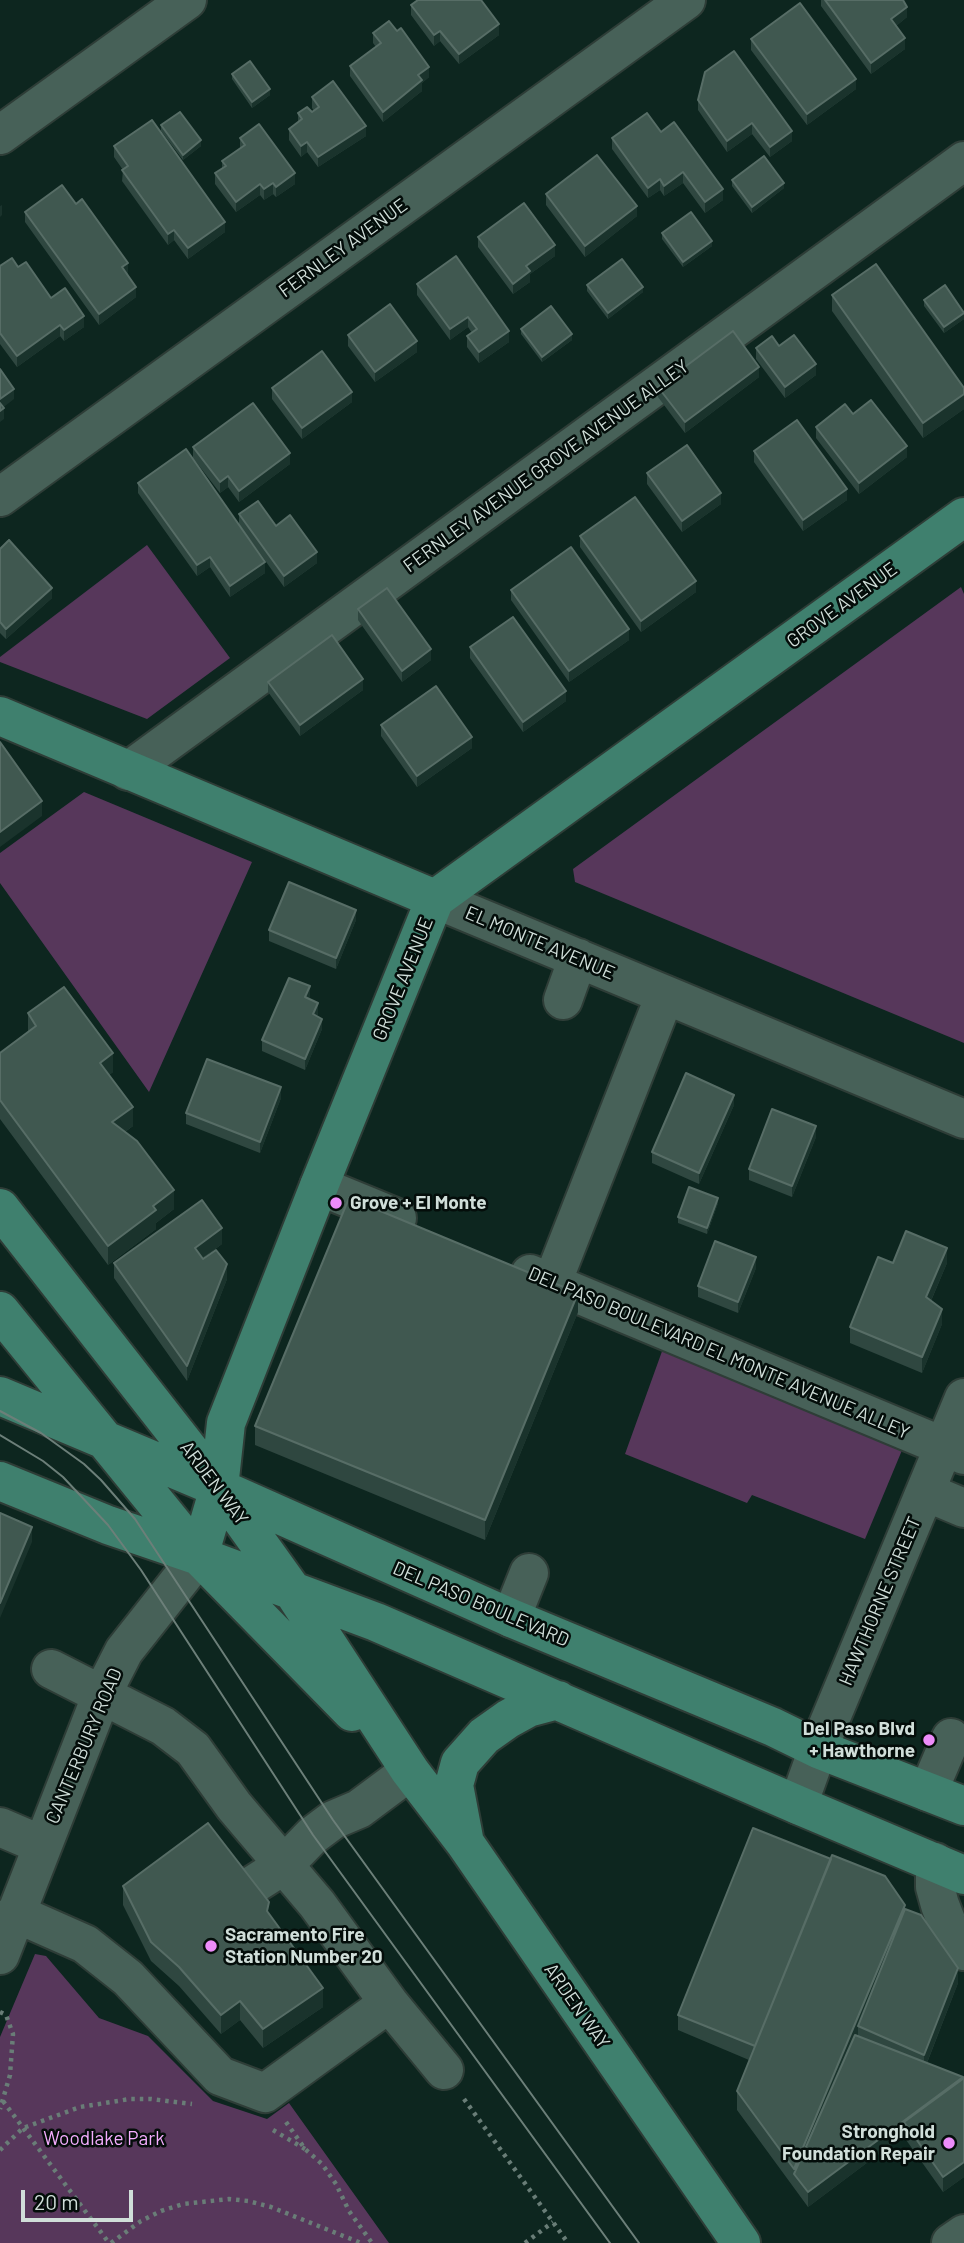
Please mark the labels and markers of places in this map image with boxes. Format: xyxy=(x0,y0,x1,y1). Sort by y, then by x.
place label: Grove + El Monte xyxy=(350,1192,487,1214)
marker: Grove + El Monte xyxy=(328,1195,344,1211)
place label: Del Paso Blvd + Hawthorne xyxy=(803,1718,915,1762)
marker: Del Paso Blvd + Hawthorne xyxy=(921,1732,937,1748)
place label: Sacramento Fire Station Number 20 xyxy=(225,1924,383,1968)
marker: Sacramento Fire Station Number 20 xyxy=(203,1938,219,1954)
place label: Stronghold Foundation Repair xyxy=(782,2121,935,2165)
marker: Stronghold Foundation Repair xyxy=(941,2135,957,2151)

